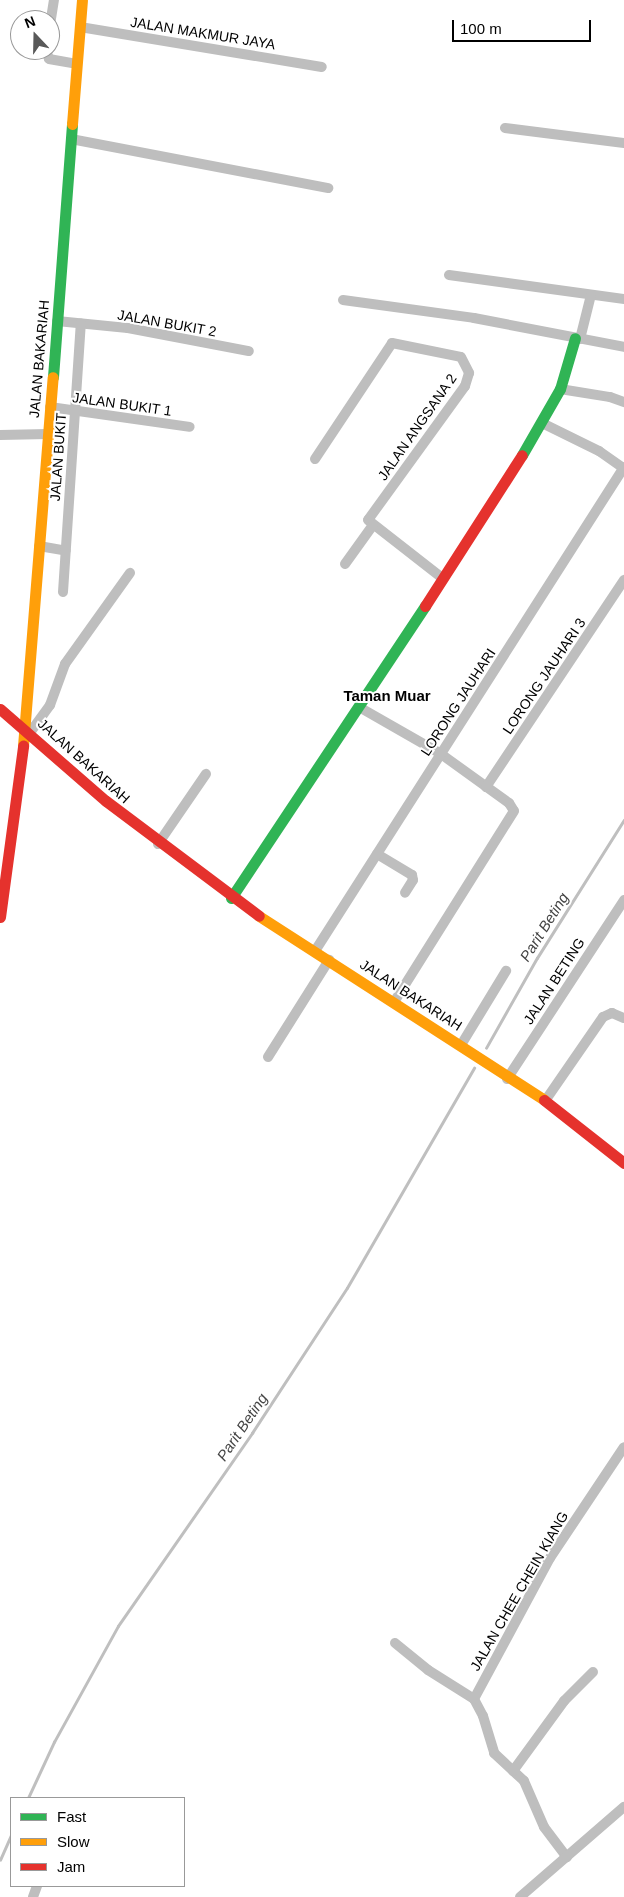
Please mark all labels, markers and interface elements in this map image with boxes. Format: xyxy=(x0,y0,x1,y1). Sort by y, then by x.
north arrow xyxy=(10,10,60,60)
scale bar xyxy=(454,10,593,42)
text: N xyxy=(22,13,38,31)
street label: JALAN MAKMUR JAYA xyxy=(129,13,277,53)
text: 100 m xyxy=(460,20,502,37)
street label: JALAN BAKARIAH xyxy=(25,299,53,419)
street label: JALAN BUKIT 2 xyxy=(116,306,218,340)
street label: JALAN ANGSANA 2 xyxy=(374,370,460,484)
street label: JALAN BUKIT 1 xyxy=(71,389,173,419)
street label: JALAN BUKIT xyxy=(47,412,69,502)
street label: LORONG JAUHARI 3 xyxy=(499,615,589,737)
street label: LORONG JAUHARI xyxy=(417,645,499,759)
district label: Taman Muar xyxy=(343,687,431,705)
street label: JALAN BAKARIAH xyxy=(34,715,134,807)
water label: Parit Beting xyxy=(516,889,572,965)
street label: JALAN BETING xyxy=(520,935,588,1027)
street label: JALAN BAKARIAH xyxy=(357,956,465,1034)
water label: Parit Beting xyxy=(213,1390,271,1464)
street label: JALAN CHEE CHEIN KIANG xyxy=(466,1508,572,1674)
legend xyxy=(10,1797,185,1887)
text: Fast xyxy=(57,1808,86,1825)
text: Slow xyxy=(57,1833,90,1850)
text: Jam xyxy=(57,1858,85,1875)

